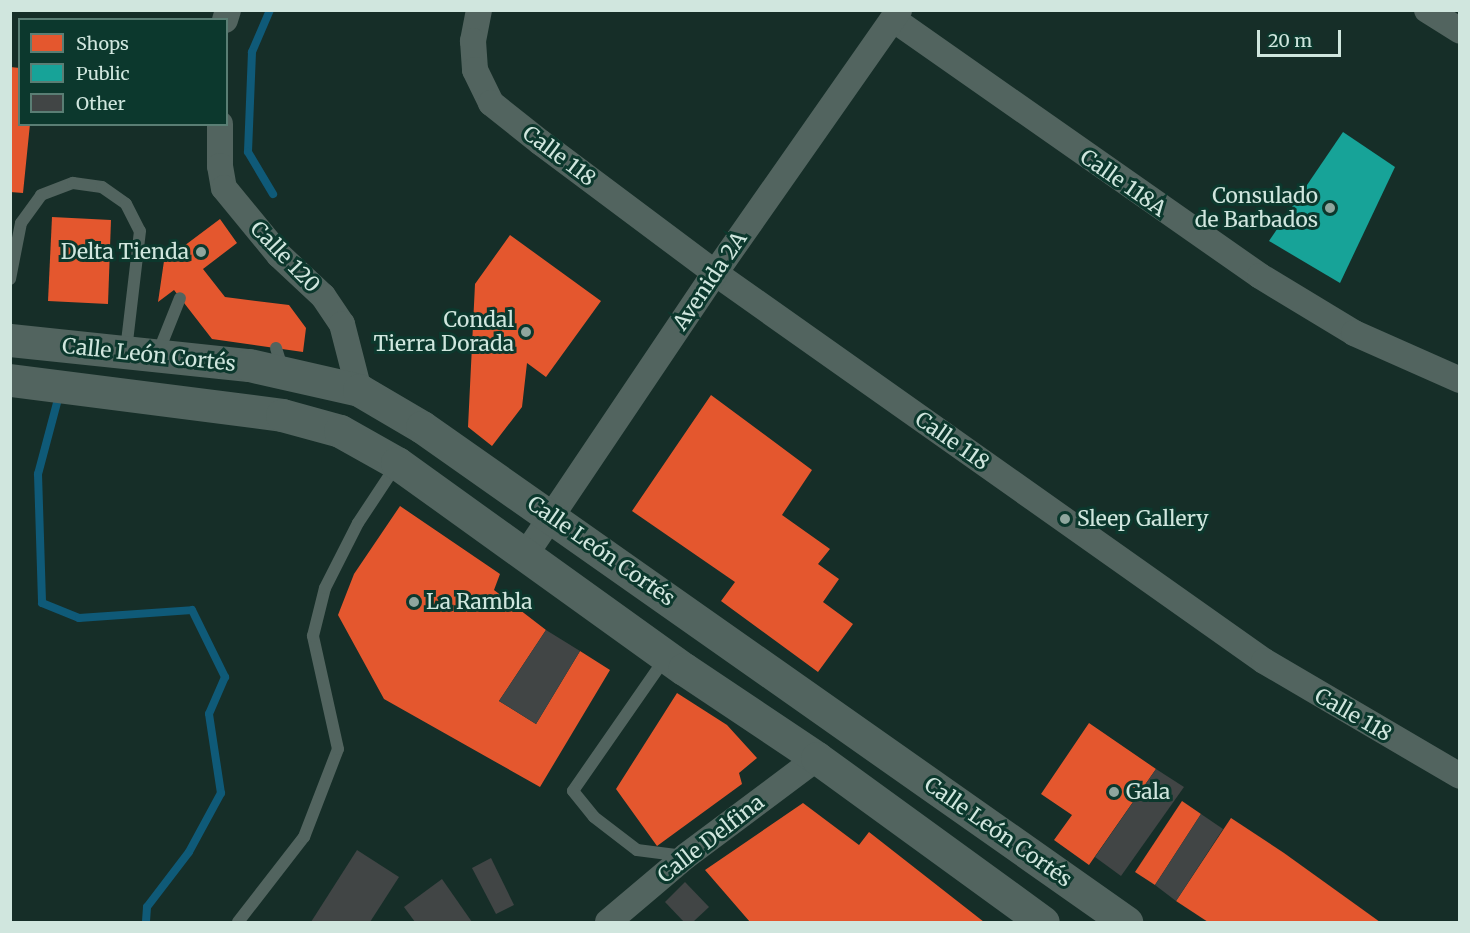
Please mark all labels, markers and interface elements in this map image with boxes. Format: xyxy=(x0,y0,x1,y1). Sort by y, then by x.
legend xyxy=(18,18,228,126)
scale bar xyxy=(1260,18,1344,56)
text: 20 m xyxy=(1268,29,1312,52)
text: Shops xyxy=(76,32,129,55)
text: Public xyxy=(76,62,130,85)
text: Other xyxy=(76,92,126,115)
street label: Calle 118 xyxy=(518,121,600,191)
street label: Calle 118A xyxy=(1075,144,1171,222)
place label: Consulado de Barbados xyxy=(1195,183,1318,233)
marker: Consulado de Barbados xyxy=(1323,201,1337,215)
street label: Calle 120 xyxy=(245,216,325,298)
street label: Avenida 2A xyxy=(668,227,752,335)
place label: Delta Tienda xyxy=(61,239,189,265)
marker: Delta Tienda xyxy=(194,245,208,259)
place label: Condal Tierra Dorada xyxy=(374,307,514,357)
marker: Condal Tierra Dorada xyxy=(519,325,533,339)
street label: Calle León Cortés xyxy=(61,333,237,377)
street label: Calle 118 xyxy=(910,406,994,476)
street label: Calle León Cortés xyxy=(522,491,680,611)
place label: Sleep Gallery xyxy=(1077,506,1208,532)
marker: Sleep Gallery xyxy=(1058,512,1072,526)
place label: La Rambla xyxy=(426,589,533,615)
marker: La Rambla xyxy=(407,595,421,609)
street label: Calle 118 xyxy=(1310,683,1396,747)
street label: Calle León Cortés xyxy=(919,772,1077,892)
place label: Gala xyxy=(1126,779,1170,805)
marker: Gala xyxy=(1107,785,1121,799)
street label: Calle Delfina xyxy=(653,790,769,888)

